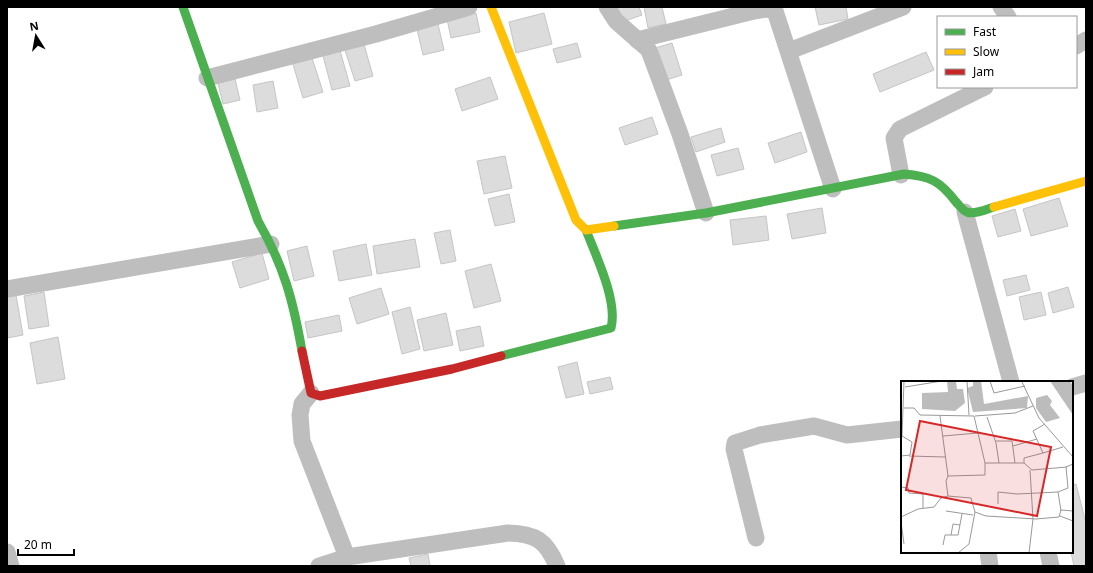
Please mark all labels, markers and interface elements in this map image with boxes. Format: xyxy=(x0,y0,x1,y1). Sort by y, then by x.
north arrow xyxy=(16,16,56,56)
legend xyxy=(937,16,1077,88)
text: N xyxy=(28,17,40,34)
text: Fast xyxy=(973,23,997,40)
text: Slow xyxy=(973,43,1000,60)
text: Jam xyxy=(972,63,994,80)
inset map xyxy=(901,381,1073,553)
scale bar xyxy=(18,531,74,557)
text: 20 m xyxy=(24,536,52,553)

